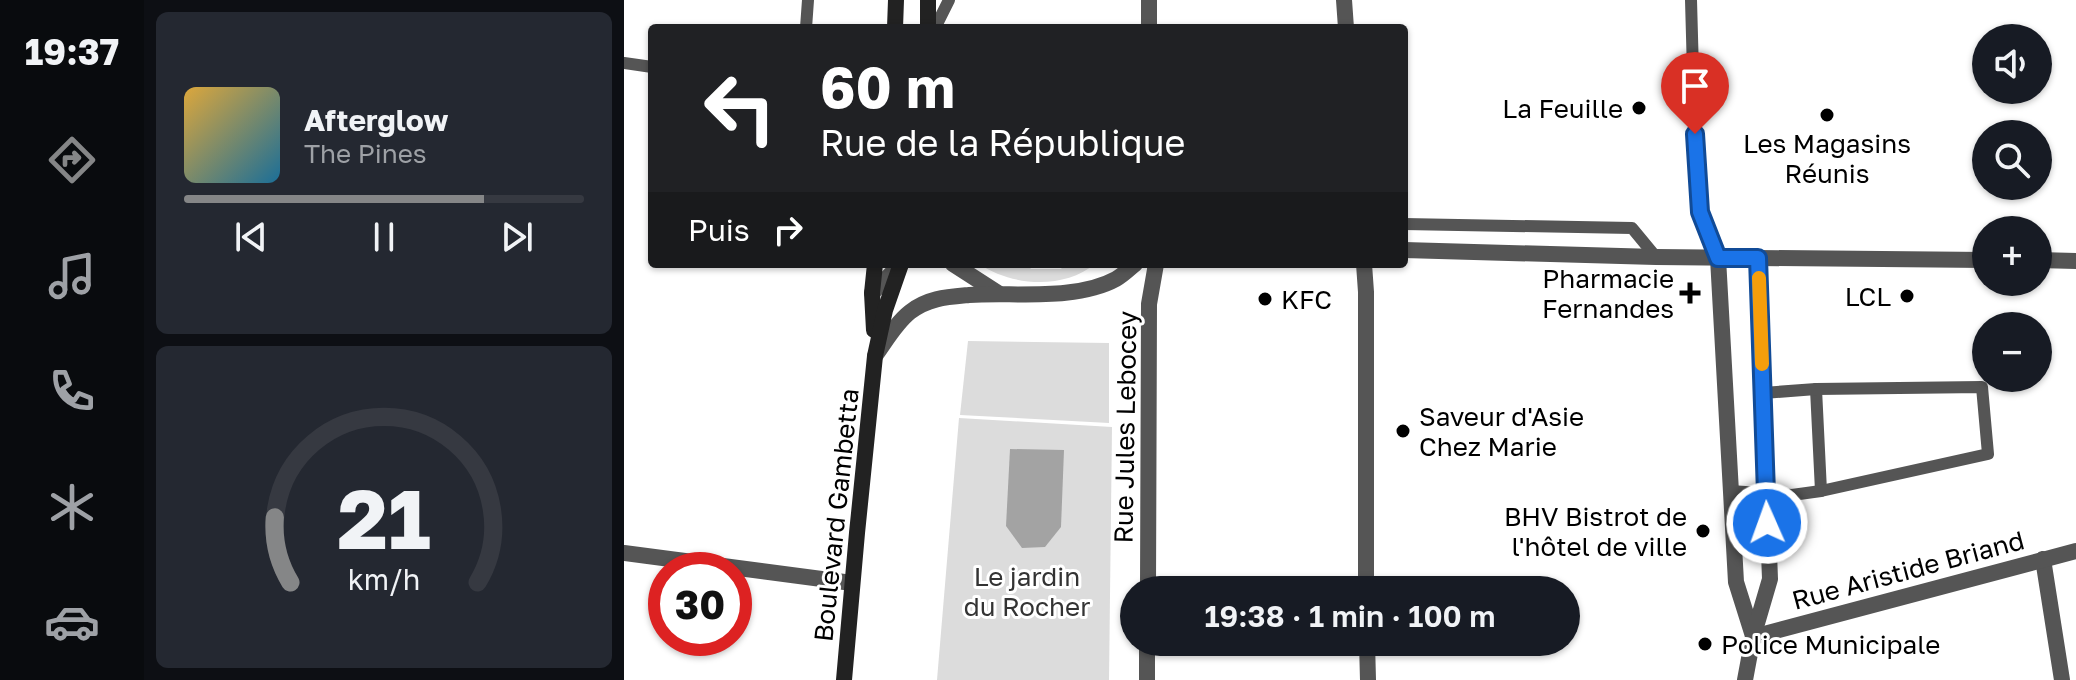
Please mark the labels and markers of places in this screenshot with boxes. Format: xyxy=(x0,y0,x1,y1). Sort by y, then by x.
pin xyxy=(1661,52,1729,134)
place label: La Feuille xyxy=(1502,93,1623,124)
marker: La Feuille xyxy=(1630,99,1648,117)
marker: Les Magasins Réunis xyxy=(1818,106,1836,124)
place label: Les Magasins Réunis xyxy=(1743,128,1911,189)
place label: Pharmacie Fernandes xyxy=(1542,263,1674,324)
place label: LCL xyxy=(1845,281,1891,312)
place label: KFC xyxy=(1281,284,1332,315)
marker: Pharmacie Fernandes xyxy=(1681,284,1699,302)
marker: LCL xyxy=(1898,287,1916,305)
marker: KFC xyxy=(1256,290,1274,308)
place label: Saveur d'Asie Chez Marie xyxy=(1419,401,1584,462)
marker: Saveur d'Asie Chez Marie xyxy=(1394,422,1412,440)
place label: BHV Bistrot de l'hôtel de ville xyxy=(1504,501,1687,562)
marker: BHV Bistrot de l'hôtel de ville xyxy=(1694,522,1712,540)
place label: Police Municipale xyxy=(1721,629,1940,660)
marker: Police Municipale xyxy=(1696,635,1714,653)

